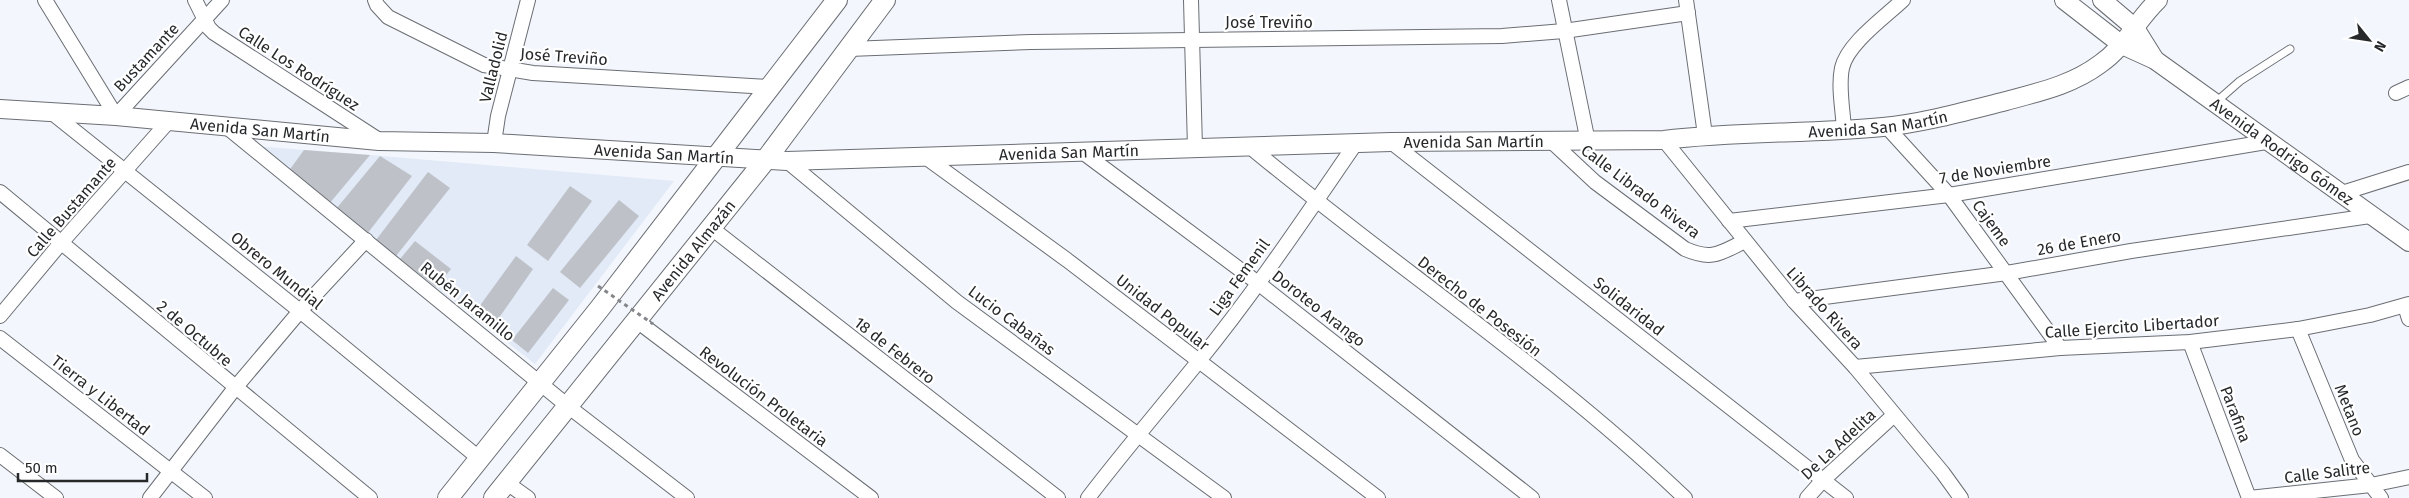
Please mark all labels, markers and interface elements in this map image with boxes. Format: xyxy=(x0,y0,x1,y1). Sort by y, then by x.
street label: José Treviño xyxy=(1225,13,1313,32)
north arrow xyxy=(2344,15,2394,65)
street label: Bustamante xyxy=(110,19,183,96)
street label: Calle Los Rodríguez xyxy=(235,22,363,115)
street label: Valladolid xyxy=(475,30,511,105)
text: N xyxy=(2370,38,2390,55)
street label: José Treviño xyxy=(519,44,608,69)
street label: Avenida Rodrigo Gómez xyxy=(2206,94,2357,209)
street label: Avenida San Martín xyxy=(1808,107,1950,142)
street label: Avenida San Martín xyxy=(189,114,331,146)
street label: Avenida San Martín xyxy=(1404,132,1544,152)
street label: Avenida San Martín xyxy=(594,140,735,168)
street label: Calle Librado Rivera xyxy=(1577,140,1704,242)
street label: Avenida San Martín xyxy=(998,141,1139,164)
street label: 7 de Noviembre xyxy=(1938,151,2052,188)
street label: Calle Bustamante xyxy=(23,153,120,261)
street label: Avenida Almazán xyxy=(647,196,740,304)
street label: Cajeme xyxy=(1968,196,2015,250)
street label: 26 de Enero xyxy=(2036,226,2122,259)
street label: Obrero Mundial xyxy=(227,228,327,313)
street label: Liga Femenil xyxy=(1205,235,1274,319)
street label: Derecho de Posesión xyxy=(1414,252,1545,361)
street label: Rubén Jaramillo xyxy=(417,258,519,345)
street label: Librado Rivera xyxy=(1783,263,1867,354)
street label: Doroteo Arango xyxy=(1268,266,1369,351)
street label: Unidad Popular xyxy=(1112,270,1214,355)
street label: Solidaridad xyxy=(1590,273,1668,340)
street label: Lucio Cabañas xyxy=(965,282,1059,359)
street label: 2 de Octubre xyxy=(153,296,236,370)
street label: Calle Ejercito Libertador xyxy=(2044,311,2221,342)
street label: 18 de Febrero xyxy=(850,313,939,388)
street label: Revolución Proletaria xyxy=(696,342,832,451)
street label: Tierra y Libertad xyxy=(48,351,153,440)
street label: Metano xyxy=(2331,381,2369,439)
street label: Parafina xyxy=(2216,383,2255,445)
street label: De La Adelita xyxy=(1797,405,1880,484)
scale bar xyxy=(18,450,146,482)
street label: Calle Salitre xyxy=(2283,458,2371,487)
text: 50 m xyxy=(25,459,58,477)

